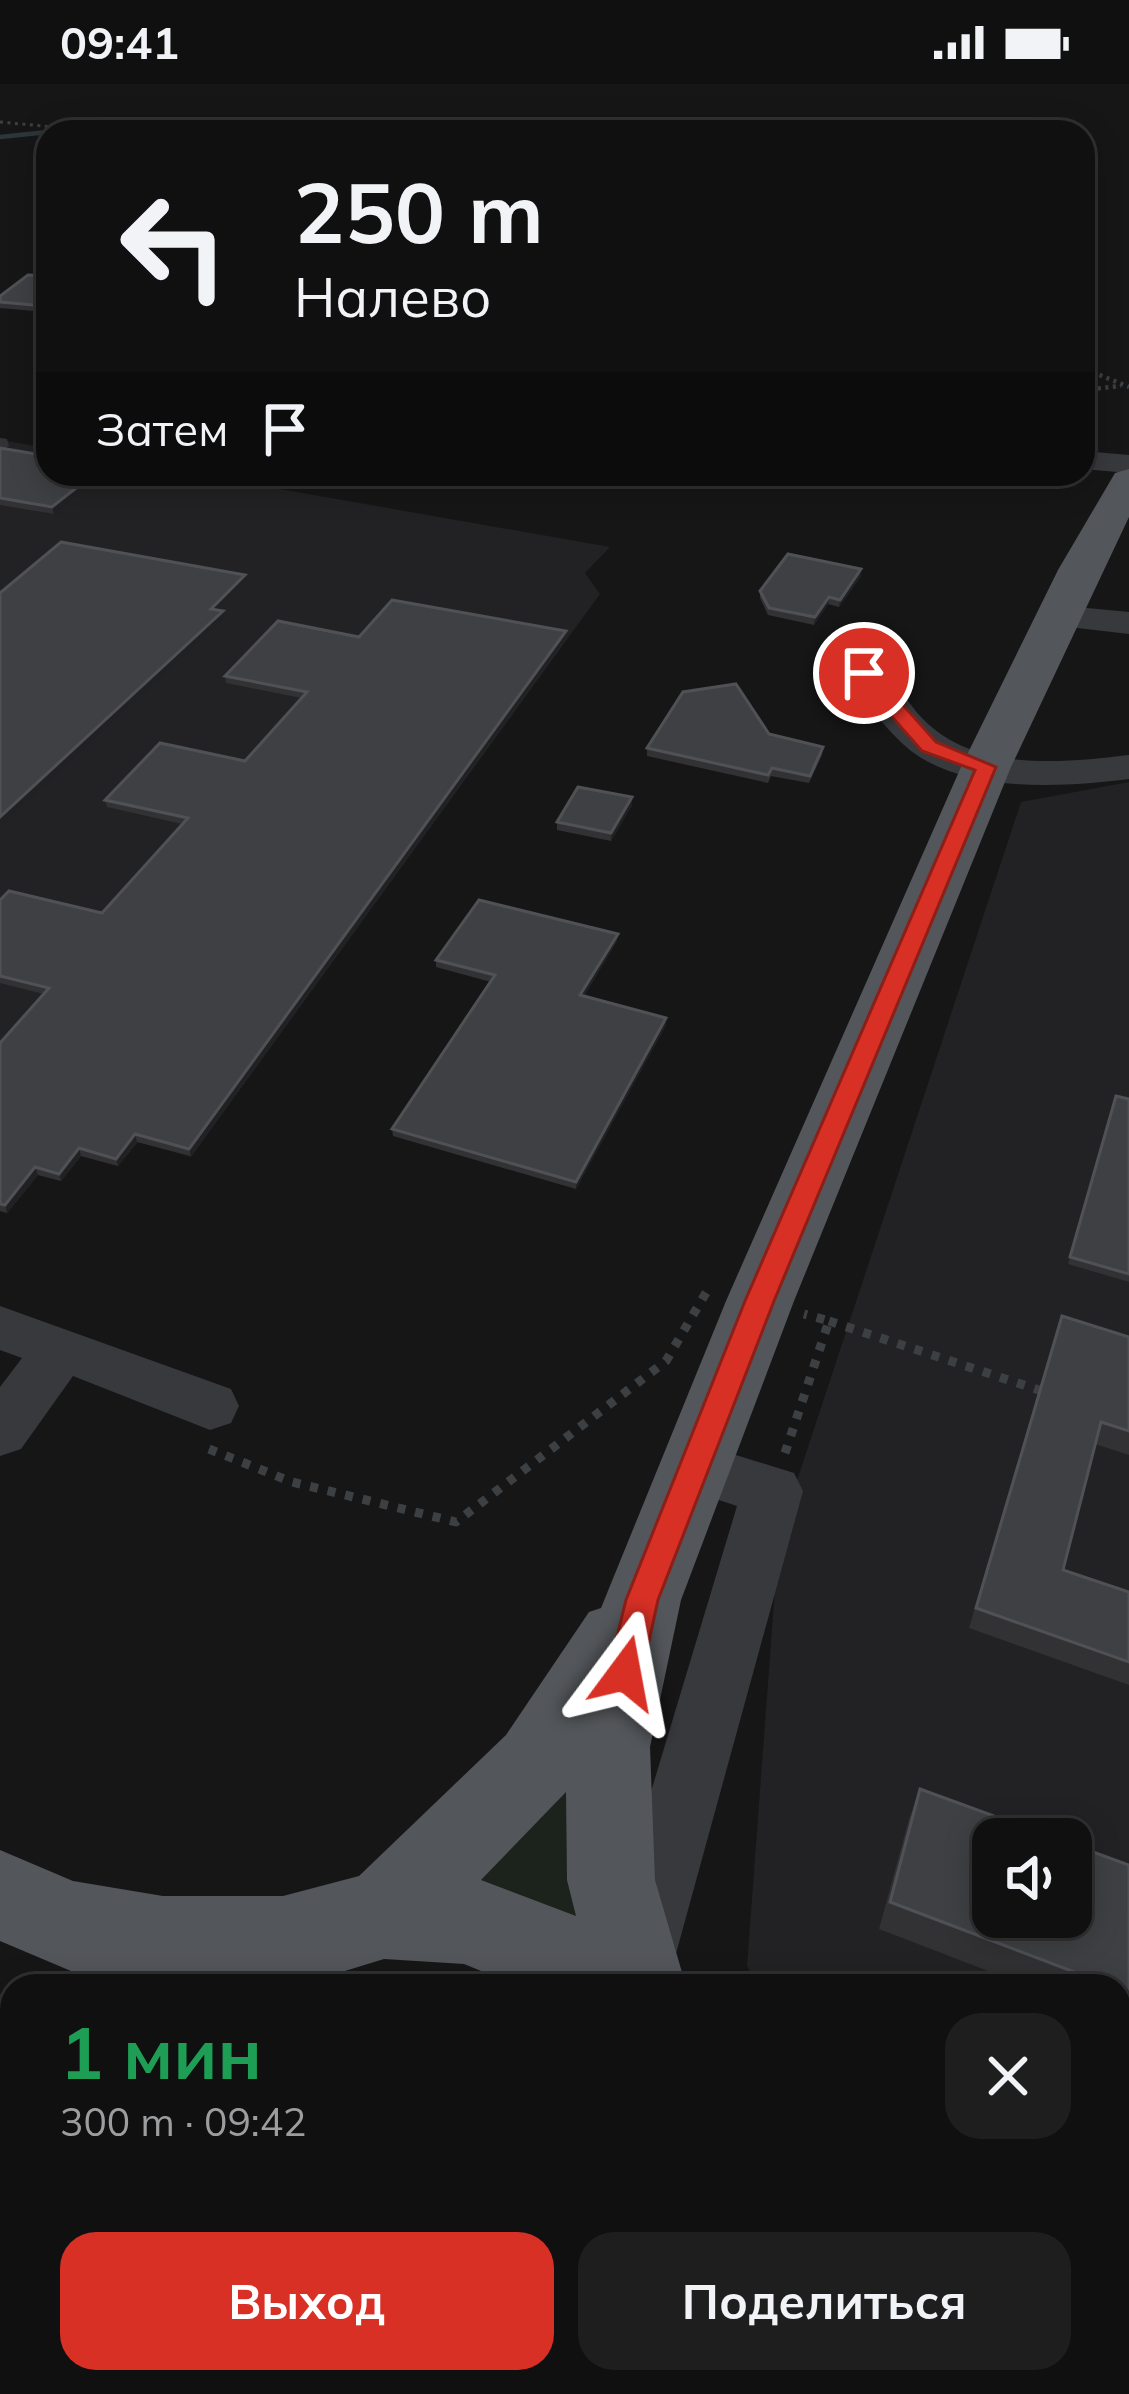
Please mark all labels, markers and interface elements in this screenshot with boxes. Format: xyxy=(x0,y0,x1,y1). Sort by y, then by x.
text: 09:41 xyxy=(60,14,179,70)
text: 250 m xyxy=(294,159,544,264)
icon: left xyxy=(96,168,252,324)
text: Налево xyxy=(294,263,491,331)
icon: arrive xyxy=(252,396,318,462)
text: Затем xyxy=(96,401,228,457)
pin xyxy=(813,622,915,724)
icon: arrive xyxy=(831,640,897,706)
position arrow xyxy=(562,1610,688,1736)
map controls xyxy=(972,1818,1092,1938)
button: sound xyxy=(972,1818,1092,1938)
text: 1 мин xyxy=(60,2007,262,2097)
button: close xyxy=(945,2013,1071,2139)
text: 300 m · 09:42 xyxy=(60,2097,306,2146)
button: Выход xyxy=(60,2232,554,2370)
button: Поделиться xyxy=(578,2232,1071,2370)

